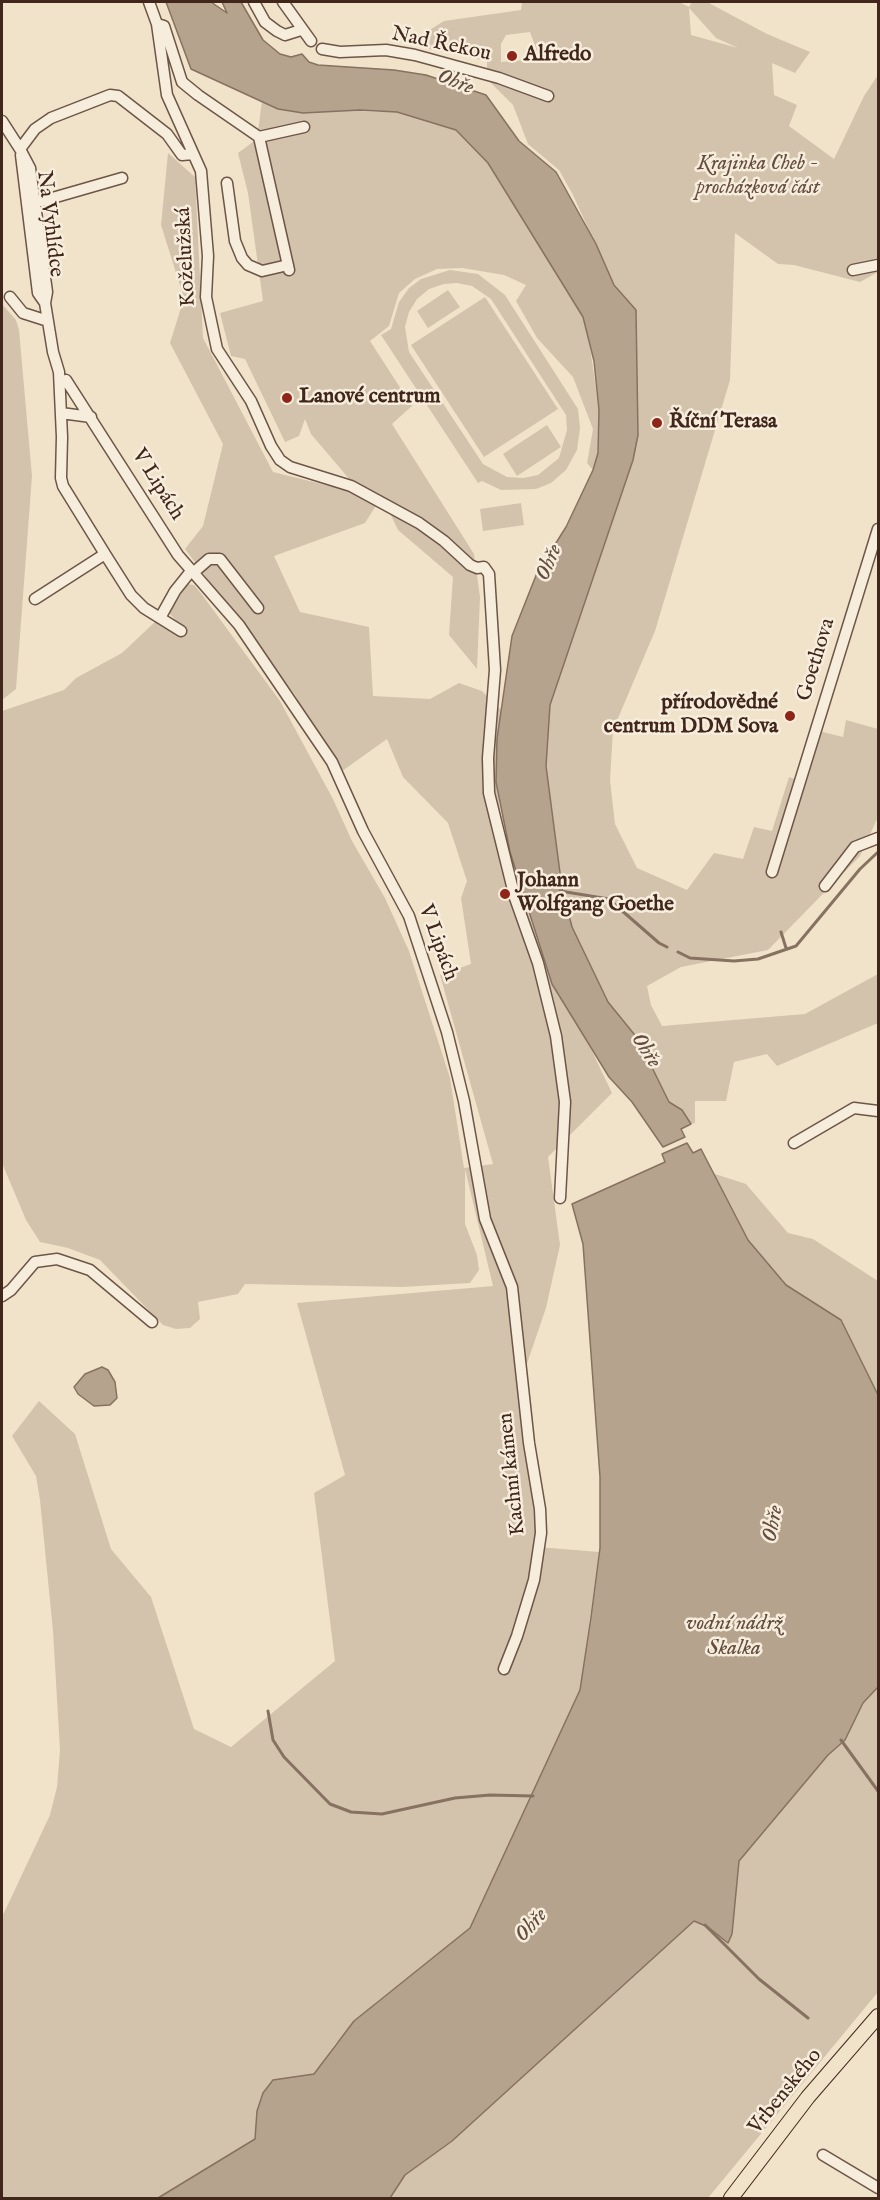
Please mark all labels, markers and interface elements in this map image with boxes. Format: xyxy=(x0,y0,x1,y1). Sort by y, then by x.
street label: Nad Řekou xyxy=(389,22,493,68)
place label: Alfredo xyxy=(524,43,591,69)
marker: Alfredo xyxy=(505,49,519,63)
water label: Ohře xyxy=(433,64,477,102)
park label: Krajinka Cheb - procházková část xyxy=(696,152,820,202)
street label: Na Vyhlídce xyxy=(30,169,68,279)
street label: Koželužská xyxy=(172,207,202,307)
place label: Lanové centrum xyxy=(299,385,441,411)
marker: Lanové centrum xyxy=(280,391,294,405)
place label: Říční Terasa xyxy=(669,410,777,436)
marker: Říční Terasa xyxy=(650,416,664,430)
street label: V Lipách xyxy=(125,445,189,525)
water label: Ohře xyxy=(531,541,569,585)
street label: Goethova xyxy=(792,615,842,705)
place label: přírodovědné centrum DDM Sova xyxy=(604,691,778,741)
marker: přírodovědné centrum DDM Sova xyxy=(783,709,797,723)
place label: Johann Wolfgang Goethe xyxy=(517,869,674,919)
marker: Johann Wolfgang Goethe xyxy=(498,887,512,901)
street label: V Lipách xyxy=(412,901,462,985)
water label: Ohře xyxy=(624,1028,666,1074)
street label: Kachní kámen xyxy=(494,1411,532,1537)
water label: Ohře xyxy=(758,1503,790,1545)
water label: vodní nádrž Skalka xyxy=(686,1611,782,1663)
water label: Ohře xyxy=(510,1903,554,1949)
street label: Vrbenského xyxy=(744,2044,828,2140)

